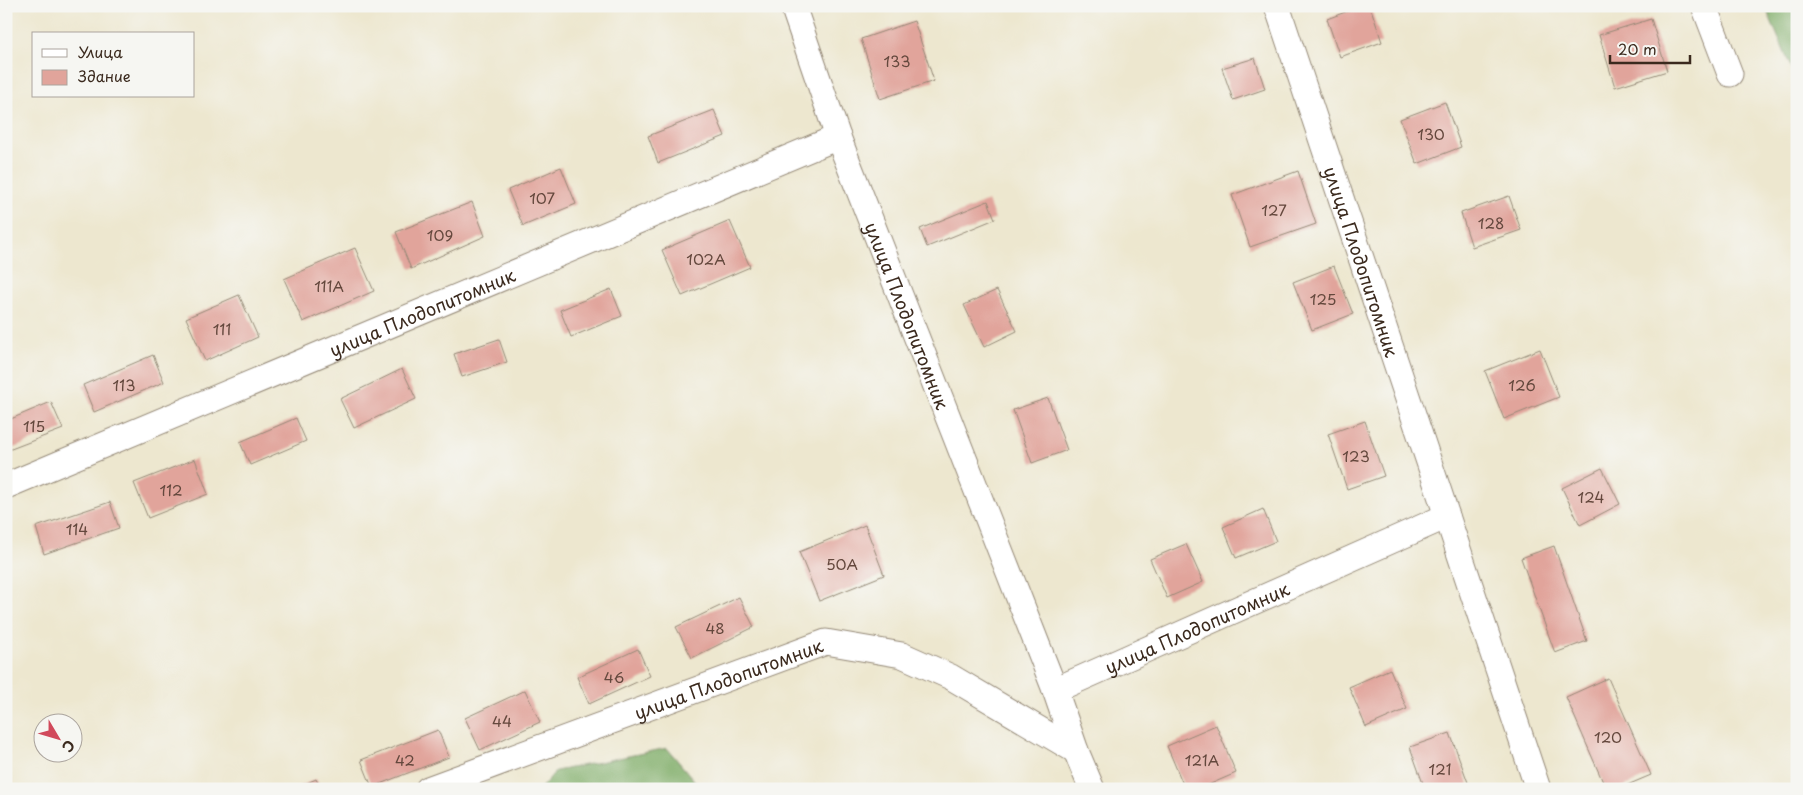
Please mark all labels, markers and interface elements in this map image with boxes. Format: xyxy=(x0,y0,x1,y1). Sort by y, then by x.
legend xyxy=(32,32,195,98)
scale bar xyxy=(1610,32,1690,64)
text: 20 m xyxy=(1618,37,1657,60)
text: Улица xyxy=(78,40,123,63)
house number: 133 xyxy=(884,49,910,72)
text: Здание xyxy=(78,64,131,87)
house number: 130 xyxy=(1417,122,1445,145)
street label: улица Плодопитомник xyxy=(1318,162,1406,360)
house number: 107 xyxy=(529,186,555,209)
house number: 127 xyxy=(1261,198,1287,221)
house number: 128 xyxy=(1478,211,1504,234)
street label: улица Плодопитомник xyxy=(859,218,957,413)
house number: 109 xyxy=(427,223,453,246)
house number: 102А xyxy=(686,247,726,270)
street label: улица Плодопитомник xyxy=(325,260,519,363)
house number: 111А xyxy=(314,274,344,297)
house number: 125 xyxy=(1310,287,1336,310)
house number: 111 xyxy=(213,317,231,340)
house number: 113 xyxy=(113,373,135,396)
house number: 126 xyxy=(1508,373,1536,396)
house number: 115 xyxy=(23,414,45,437)
house number: 123 xyxy=(1342,444,1370,467)
house number: 112 xyxy=(159,478,183,501)
house number: 124 xyxy=(1578,485,1605,508)
house number: 114 xyxy=(66,517,88,540)
house number: 50А xyxy=(826,552,858,575)
street label: улица Плодопитомник xyxy=(1100,574,1294,680)
house number: 48 xyxy=(705,616,725,639)
street label: улица Плодопитомник xyxy=(630,631,827,725)
house number: 46 xyxy=(604,665,624,688)
house number: 44 xyxy=(492,709,512,732)
north arrow xyxy=(32,712,82,762)
house number: 120 xyxy=(1594,725,1622,748)
text: С xyxy=(57,736,80,757)
house number: 42 xyxy=(395,748,415,771)
house number: 121А xyxy=(1185,748,1219,771)
house number: 121 xyxy=(1428,757,1452,780)

